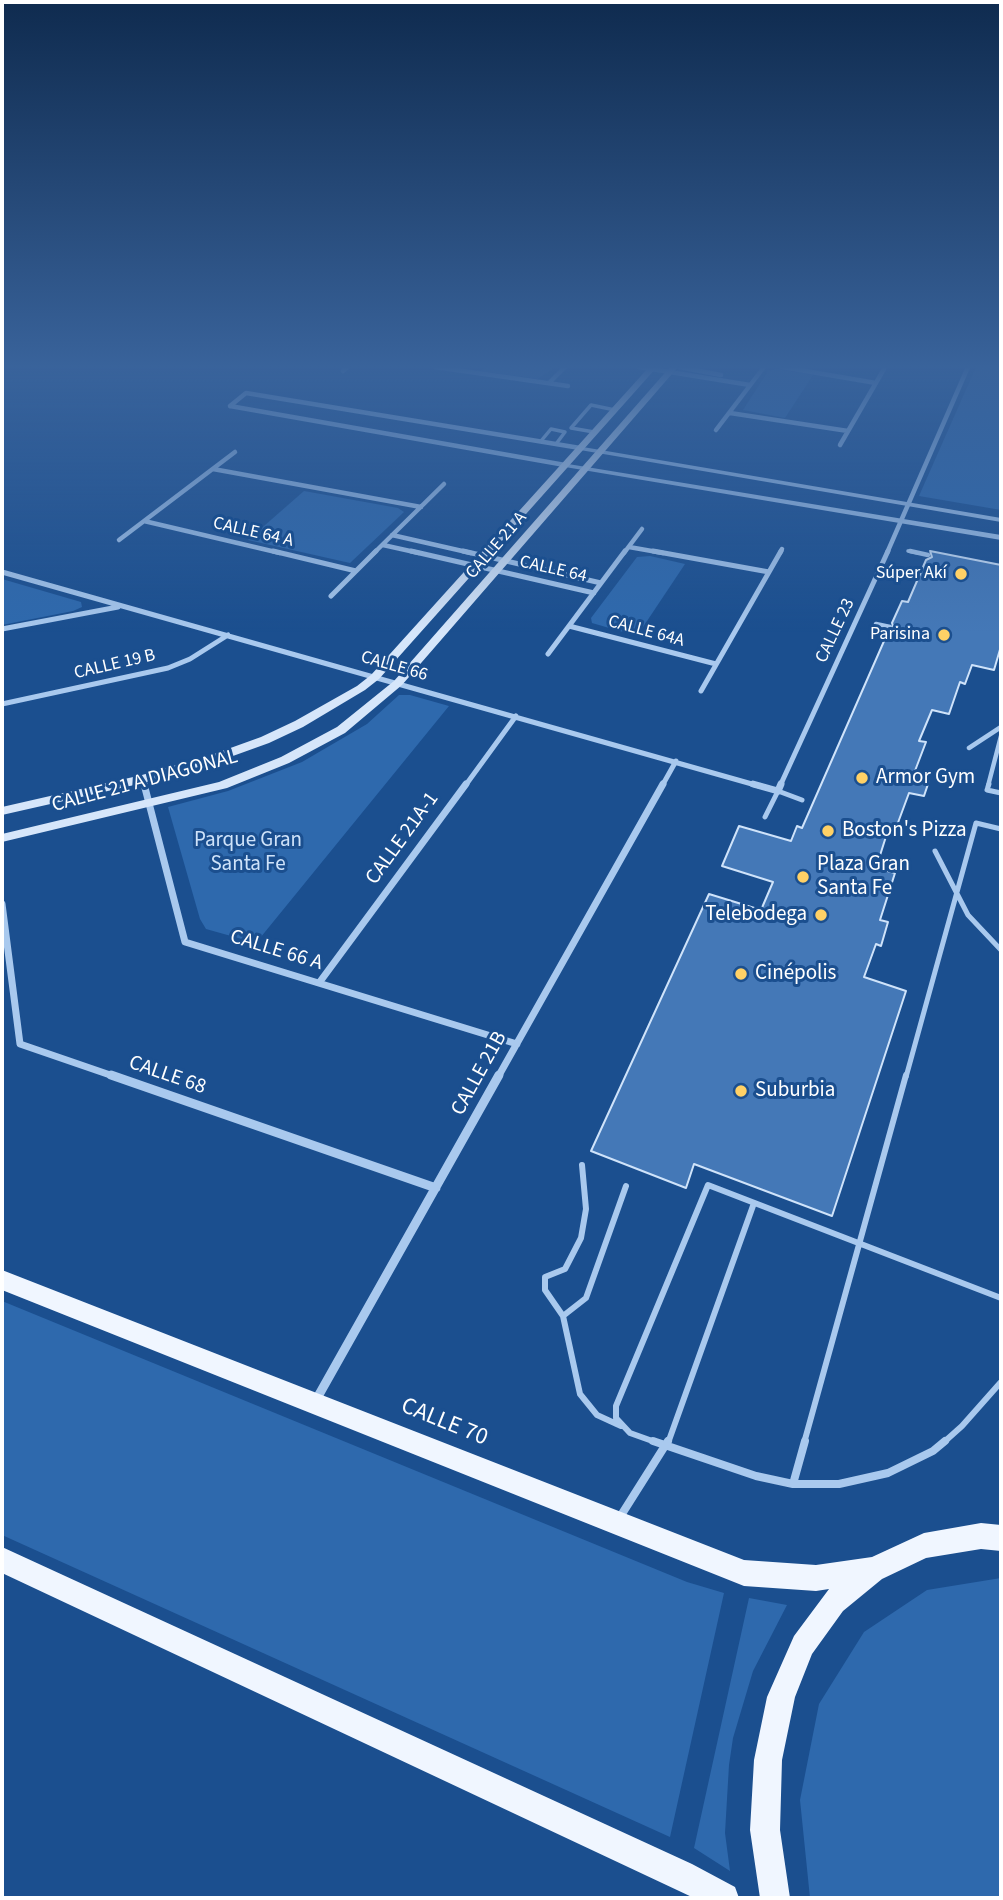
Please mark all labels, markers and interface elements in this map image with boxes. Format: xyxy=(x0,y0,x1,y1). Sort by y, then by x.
street label: CALLE 21 A xyxy=(462,508,532,584)
street label: CALLE 64 A xyxy=(211,513,295,553)
street label: CALLE 64 xyxy=(517,552,589,588)
place label: Súper Akí xyxy=(876,563,947,585)
marker: Súper Akí xyxy=(953,566,969,582)
street label: CALLE 23 xyxy=(812,595,860,667)
street label: CALLE 64A xyxy=(605,611,687,653)
place label: Parisina xyxy=(870,624,930,646)
marker: Parisina xyxy=(936,627,952,643)
street label: CALLE 19 B xyxy=(72,645,158,685)
street label: CALLE 66 xyxy=(358,647,430,687)
street label: CALLE 21 A DIAGONAL xyxy=(49,745,241,819)
place label: Armor Gym xyxy=(876,765,975,791)
marker: Armor Gym xyxy=(854,770,870,786)
street label: CALLE 21A-1 xyxy=(361,788,445,890)
place label: Boston's Pizza xyxy=(842,818,967,844)
marker: Boston's Pizza xyxy=(820,823,836,839)
park label: Parque Gran Santa Fe xyxy=(194,828,302,878)
place label: Plaza Gran Santa Fe xyxy=(817,852,910,902)
marker: Plaza Gran Santa Fe xyxy=(795,869,811,885)
place label: Telebodega xyxy=(705,902,807,928)
marker: Telebodega xyxy=(813,907,829,923)
street label: CALLE 66 A xyxy=(227,925,325,977)
place label: Cinépolis xyxy=(755,961,836,987)
marker: Cinépolis xyxy=(733,966,749,982)
street label: CALLE 21B xyxy=(447,1028,513,1120)
street label: CALLE 68 xyxy=(125,1051,209,1101)
place label: Suburbia xyxy=(755,1078,835,1104)
marker: Suburbia xyxy=(733,1083,749,1099)
street label: CALLE 70 xyxy=(396,1393,492,1453)

